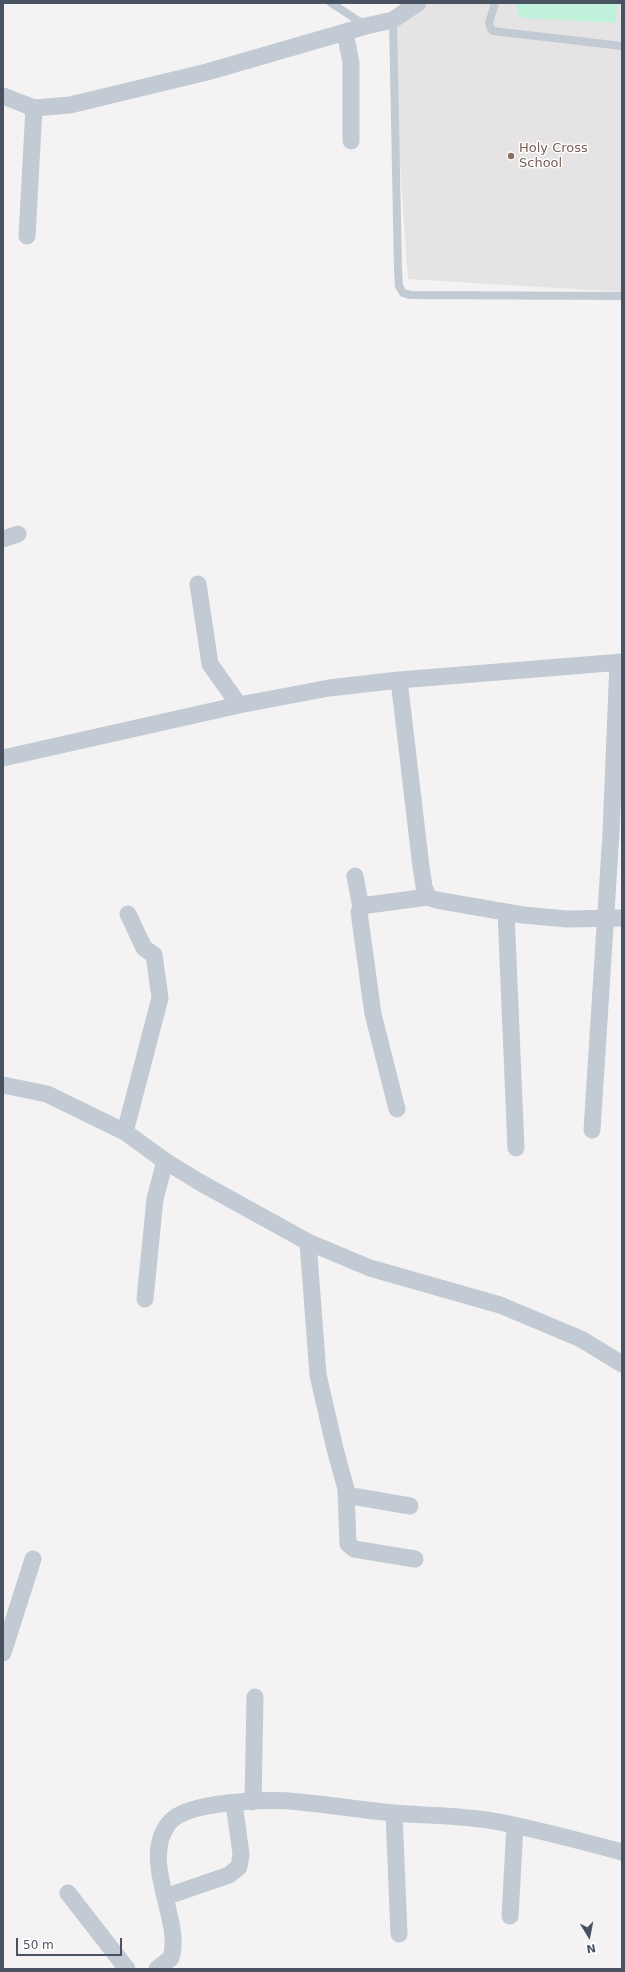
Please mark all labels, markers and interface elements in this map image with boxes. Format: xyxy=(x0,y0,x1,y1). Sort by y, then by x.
place label: Holy Cross School xyxy=(519,141,588,172)
marker: Holy Cross School xyxy=(506,151,516,161)
north arrow xyxy=(569,1916,609,1956)
scale bar xyxy=(18,1930,124,1956)
text: 50 m xyxy=(23,1938,54,1952)
text: N xyxy=(586,1941,597,1956)

